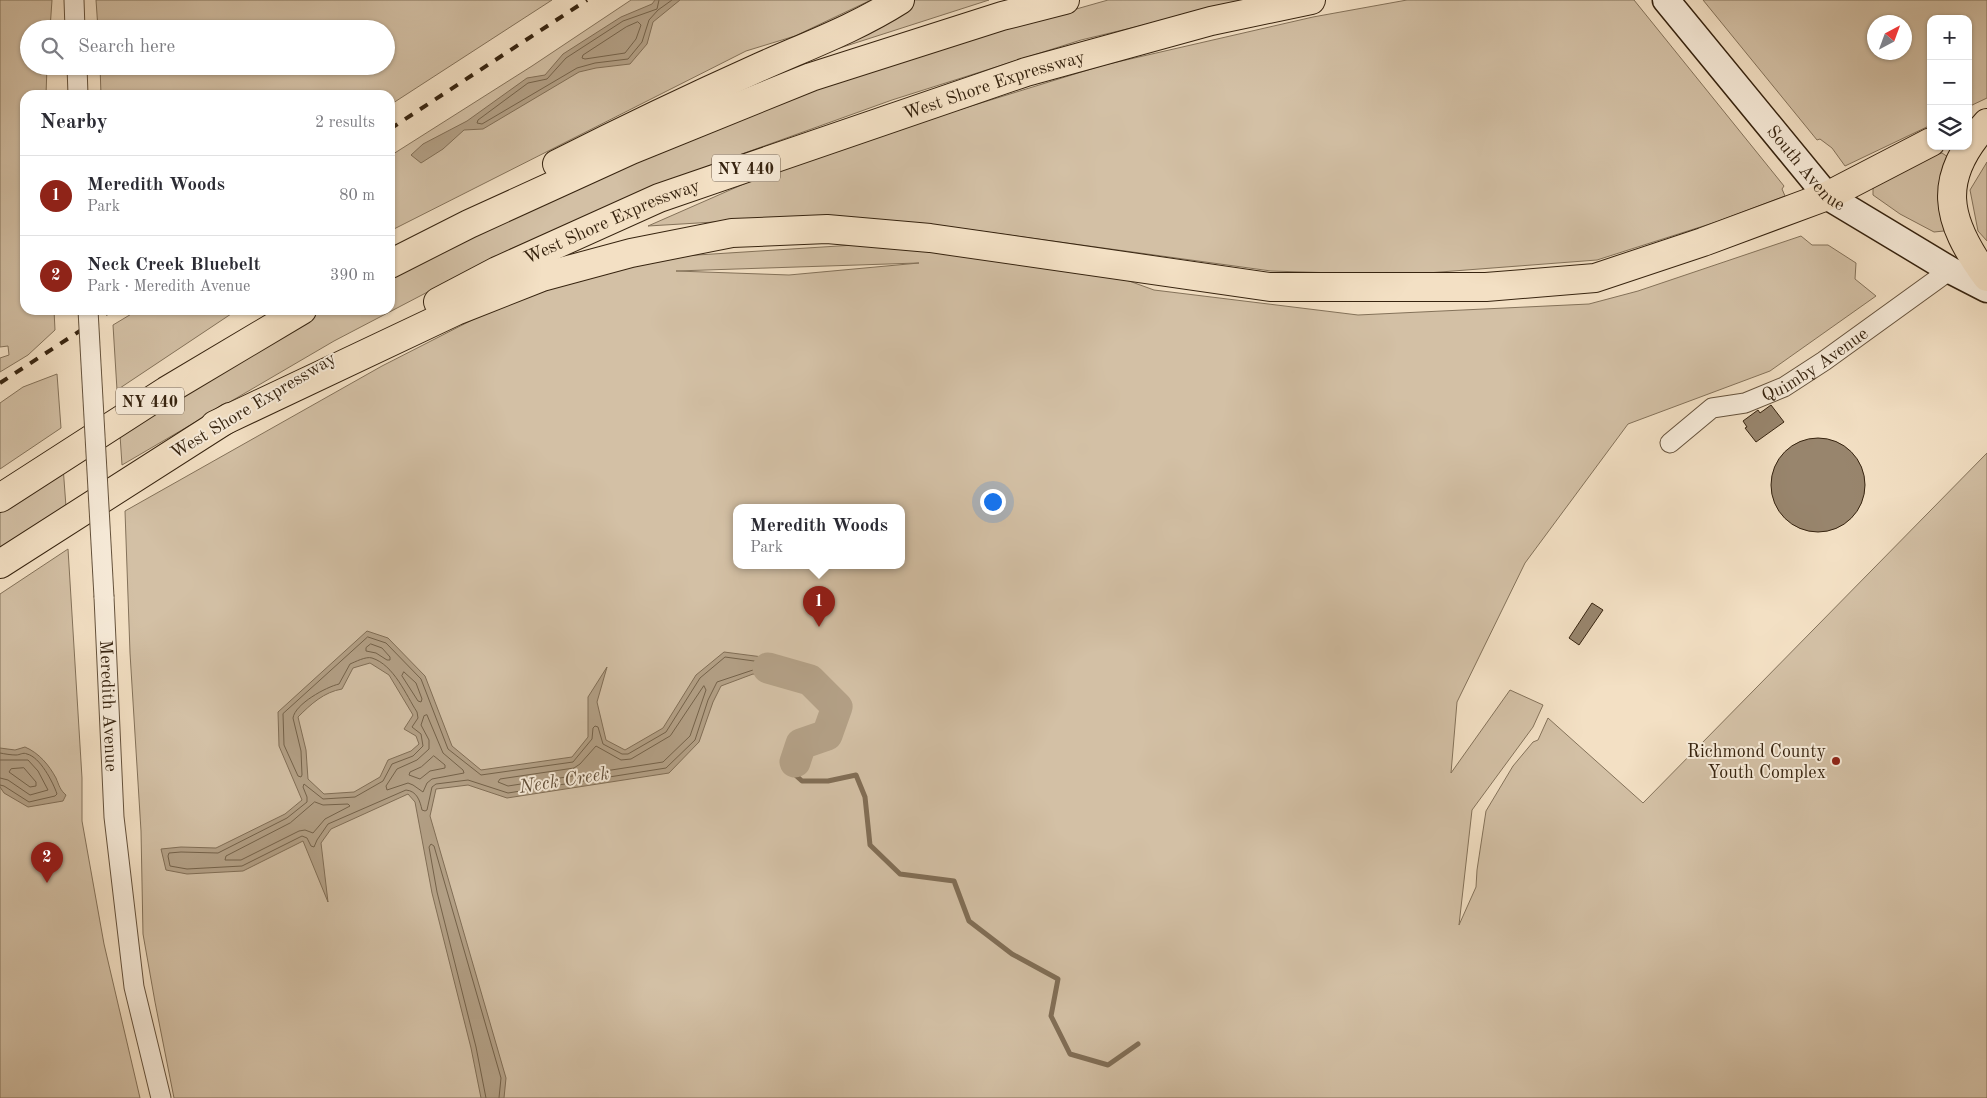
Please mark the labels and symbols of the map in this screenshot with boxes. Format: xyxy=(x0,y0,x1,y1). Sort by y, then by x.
north arrow xyxy=(1867,15,1912,60)
street label: West Shore Expressway xyxy=(901,48,1087,123)
street label: South Avenue xyxy=(1763,122,1848,215)
road number: NY 440 xyxy=(712,154,780,182)
street label: West Shore Expressway xyxy=(522,177,703,268)
street label: Quimby Avenue xyxy=(1759,324,1871,405)
street label: West Shore Expressway xyxy=(168,349,340,462)
road number: NY 440 xyxy=(116,388,184,414)
your location xyxy=(980,489,1006,515)
pin: 1 xyxy=(803,586,835,627)
street label: Meredith Avenue xyxy=(96,640,120,772)
place label: Richmond County Youth Complex xyxy=(1687,743,1826,782)
marker: Richmond County Youth Complex xyxy=(1830,755,1842,767)
water label: Neck Creek xyxy=(517,765,611,798)
pin: 2 xyxy=(31,842,63,883)

